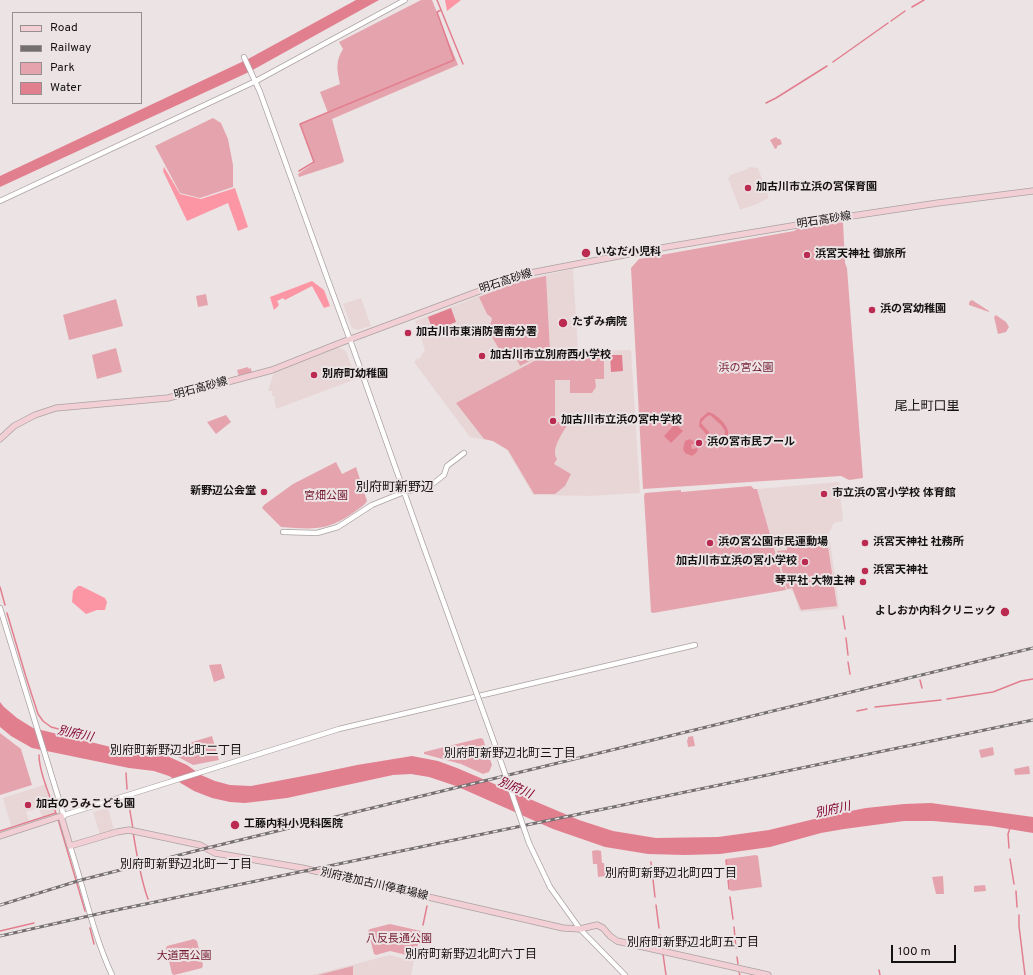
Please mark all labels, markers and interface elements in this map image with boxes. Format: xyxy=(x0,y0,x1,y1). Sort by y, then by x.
legend xyxy=(12,12,142,104)
text: Road xyxy=(50,20,78,36)
text: Railway xyxy=(50,40,91,56)
text: Park xyxy=(50,60,75,76)
text: Water xyxy=(50,80,82,96)
place label: 加古川市立浜の宮保育園 xyxy=(756,181,877,195)
marker: 加古川市立浜の宮保育園 xyxy=(743,183,753,193)
street label: 明石高砂線 xyxy=(796,210,852,232)
place label: いなだ小児科 xyxy=(595,246,661,260)
marker: いなだ小児科 xyxy=(580,247,592,259)
place label: 浜宮天神社 御旅所 xyxy=(815,248,906,262)
marker: 浜宮天神社 御旅所 xyxy=(802,250,812,260)
street label: 明石高砂線 xyxy=(478,267,534,297)
place label: 浜の宮幼稚園 xyxy=(880,303,946,317)
marker: 浜の宮幼稚園 xyxy=(867,305,877,315)
place label: たずみ病院 xyxy=(572,316,627,330)
marker: たずみ病院 xyxy=(557,317,569,329)
place label: 加古川市東消防署南分署 xyxy=(416,326,537,340)
marker: 加古川市東消防署南分署 xyxy=(403,328,413,338)
place label: 加古川市立別府西小学校 xyxy=(490,349,611,363)
marker: 加古川市立別府西小学校 xyxy=(477,351,487,361)
park label: 浜の宮公園 xyxy=(719,362,773,376)
place label: 別府町幼稚園 xyxy=(322,368,388,382)
marker: 別府町幼稚園 xyxy=(309,370,319,380)
street label: 明石高砂線 xyxy=(173,376,229,402)
district label: 尾上町口里 xyxy=(895,399,959,415)
place label: 加古川市立浜の宮中学校 xyxy=(561,414,682,428)
marker: 加古川市立浜の宮中学校 xyxy=(548,416,558,426)
place label: 浜の宮市民プール xyxy=(707,436,795,450)
marker: 浜の宮市民プール xyxy=(694,438,704,448)
district label: 別府町新野辺 xyxy=(356,480,434,496)
place label: 新野辺公会堂 xyxy=(190,485,256,499)
marker: 新野辺公会堂 xyxy=(259,487,269,497)
place label: 市立浜の宮小学校 体育館 xyxy=(832,487,956,501)
marker: 市立浜の宮小学校 体育館 xyxy=(819,489,829,499)
park label: 宮畑公園 xyxy=(304,490,348,504)
place label: 浜の宮公園市民運動場 xyxy=(718,536,828,550)
place label: 浜宮天神社 社務所 xyxy=(873,536,964,550)
marker: 浜の宮公園市民運動場 xyxy=(705,538,715,548)
marker: 浜宮天神社 社務所 xyxy=(860,538,870,548)
place label: 加古川市立浜の宮小学校 xyxy=(676,555,797,569)
marker: 加古川市立浜の宮小学校 xyxy=(800,557,810,567)
place label: 浜宮天神社 xyxy=(873,564,928,578)
marker: 浜宮天神社 xyxy=(860,566,870,576)
place label: 琴平社 大物主神 xyxy=(775,575,855,589)
marker: 琴平社 大物主神 xyxy=(858,577,868,587)
place label: よしおか内科クリニック xyxy=(875,605,996,619)
marker: よしおか内科クリニック xyxy=(999,606,1011,618)
water label: 別府川 xyxy=(56,724,94,746)
district label: 別府町新野辺北町二丁目 xyxy=(110,745,242,759)
district label: 別府町新野辺北町三丁目 xyxy=(444,748,576,762)
water label: 別府川 xyxy=(496,775,534,803)
place label: 加古のうみこども園 xyxy=(36,798,135,812)
marker: 加古のうみこども園 xyxy=(23,800,33,810)
water label: 別府川 xyxy=(814,800,852,822)
place label: 工藤内科小児科医院 xyxy=(244,818,343,832)
marker: 工藤内科小児科医院 xyxy=(229,819,241,831)
district label: 別府町新野辺北町一丁目 xyxy=(120,859,252,873)
street label: 別府港加古川停車場線 xyxy=(319,866,429,904)
district label: 別府町新野辺北町四丁目 xyxy=(605,868,737,882)
park label: 八反長通公園 xyxy=(366,933,432,947)
district label: 別府町新野辺北町五丁目 xyxy=(627,937,759,951)
scale bar xyxy=(893,937,958,963)
text: 100 m xyxy=(898,944,931,960)
district label: 別府町新野辺北町六丁目 xyxy=(405,949,537,963)
park label: 大道西公園 xyxy=(157,950,211,964)

